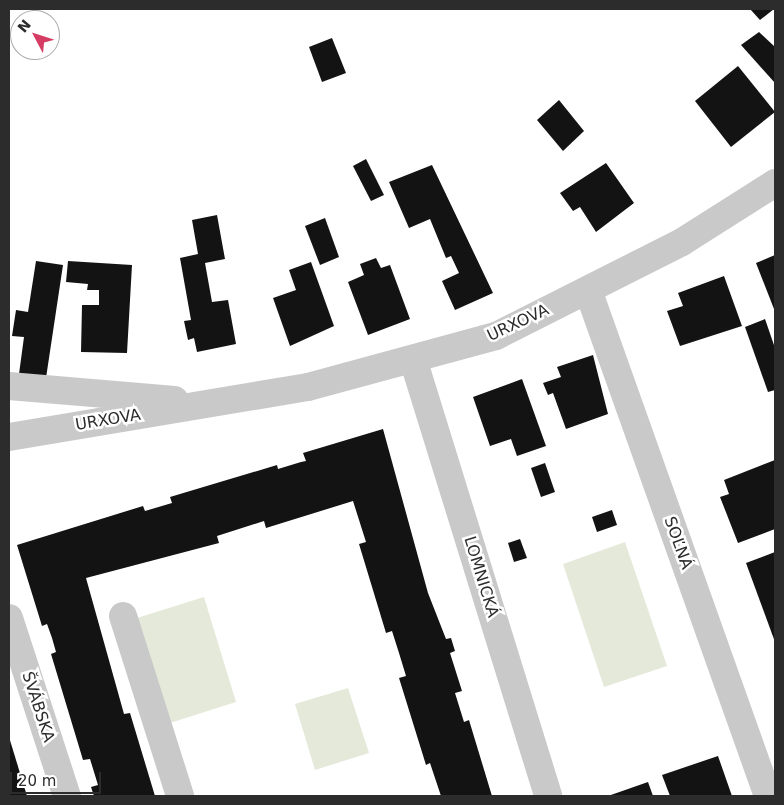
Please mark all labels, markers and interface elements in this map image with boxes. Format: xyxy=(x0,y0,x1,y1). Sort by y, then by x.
north arrow xyxy=(10,10,60,60)
text: N xyxy=(14,16,34,36)
street label: URXOVA xyxy=(484,300,552,346)
street label: URXOVA xyxy=(74,405,142,435)
street label: SOĽNÁ xyxy=(660,514,696,572)
street label: LOMNICKÁ xyxy=(460,534,502,620)
street label: ŠVÁBSKA xyxy=(18,669,58,745)
scale bar xyxy=(12,762,104,794)
text: 20 m xyxy=(18,772,56,790)

